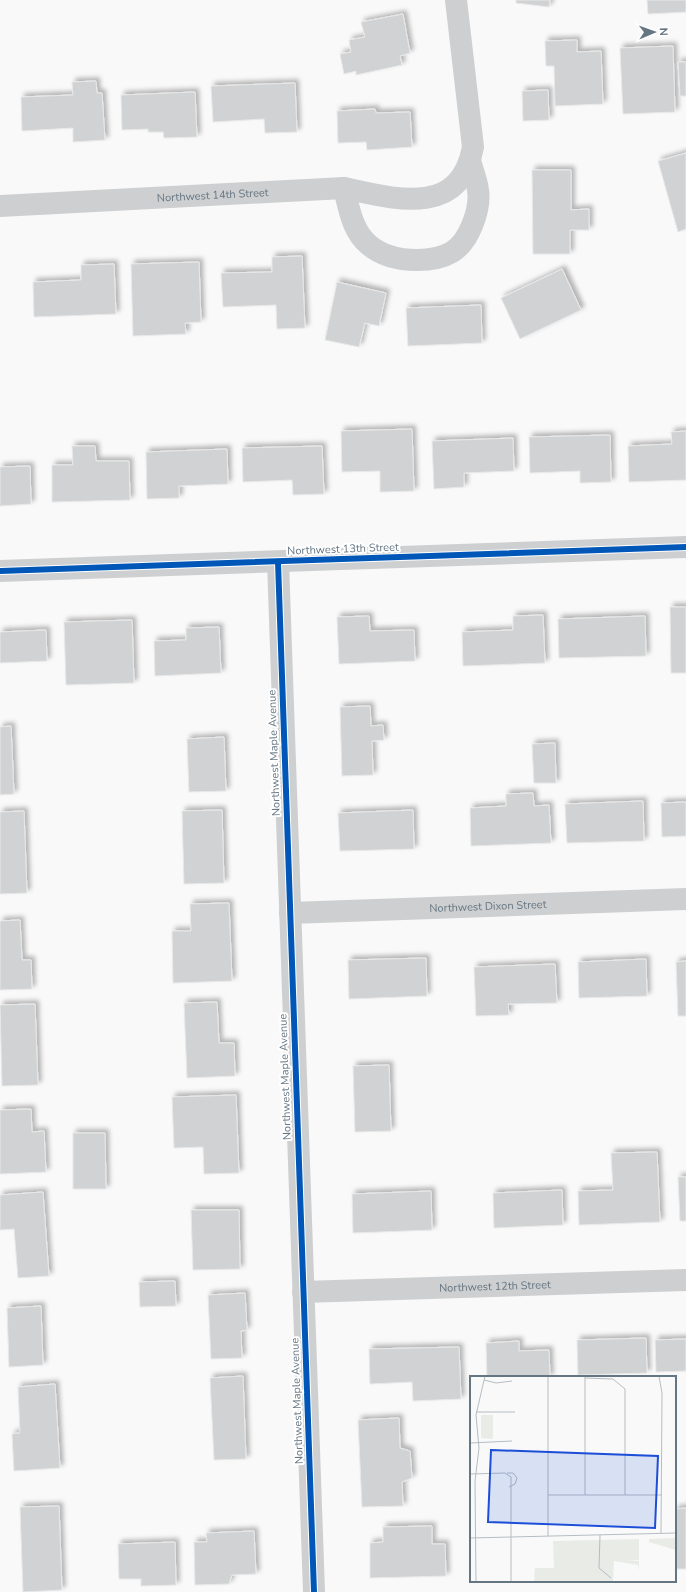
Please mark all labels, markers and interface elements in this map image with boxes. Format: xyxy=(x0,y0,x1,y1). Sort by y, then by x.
north arrow xyxy=(634,12,674,52)
text: N xyxy=(656,27,671,36)
street label: Northwest 14th Street xyxy=(157,184,269,205)
street label: Northwest 13th Street xyxy=(287,540,399,558)
street label: Northwest Maple Avenue xyxy=(264,689,284,816)
street label: Northwest Dixon Street xyxy=(429,896,547,916)
street label: Northwest Maple Avenue xyxy=(275,1013,295,1140)
street label: Northwest 12th Street xyxy=(439,1277,551,1295)
street label: Northwest Maple Avenue xyxy=(287,1337,307,1464)
inset map xyxy=(470,1376,676,1582)

